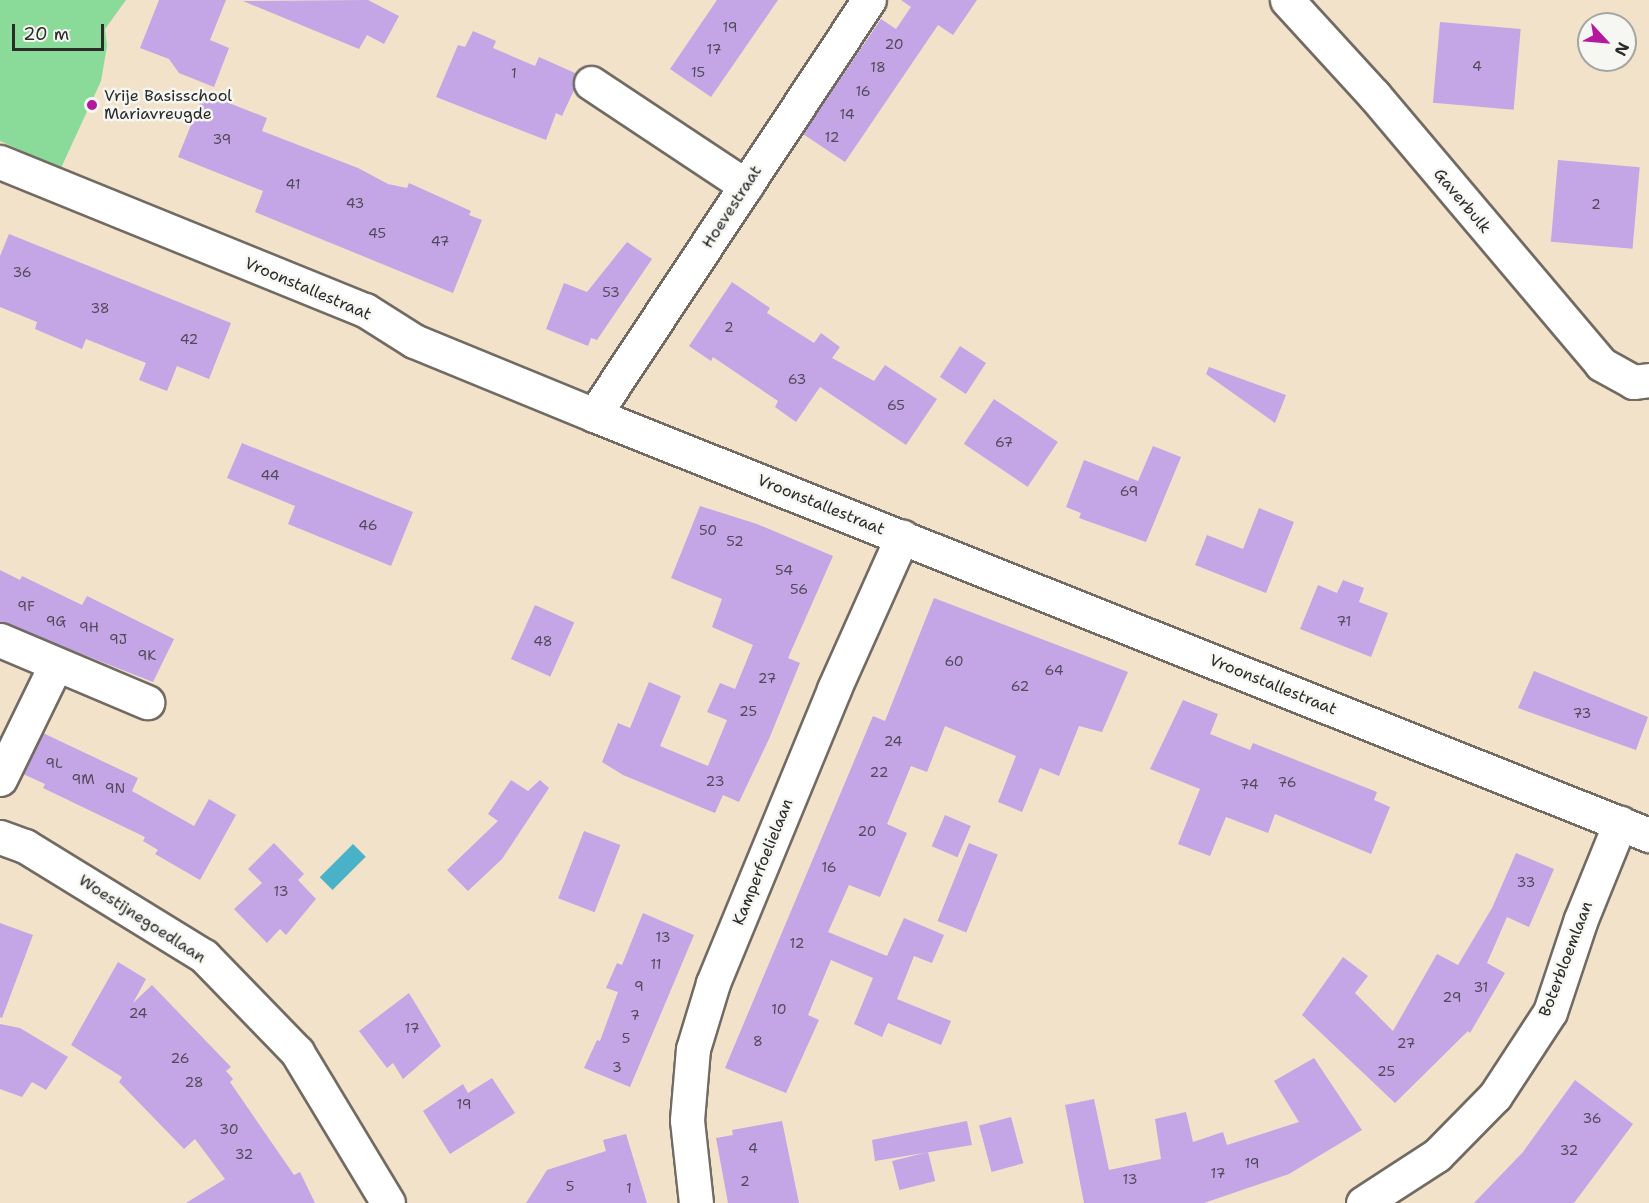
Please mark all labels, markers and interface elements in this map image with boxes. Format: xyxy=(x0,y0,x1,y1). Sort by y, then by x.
scale bar xyxy=(15,12,106,50)
north arrow xyxy=(1577,12,1637,72)
house number: 19 xyxy=(722,19,738,35)
text: 20 m xyxy=(23,22,69,46)
house number: 20 xyxy=(884,36,904,52)
text: N xyxy=(1610,39,1634,60)
house number: 17 xyxy=(707,41,721,57)
house number: 4 xyxy=(1472,58,1482,74)
house number: 18 xyxy=(870,59,886,75)
house number: 15 xyxy=(691,64,705,80)
house number: 1 xyxy=(511,65,517,81)
house number: 16 xyxy=(855,83,871,99)
place label: Vrije Basisschool Mariavreugde xyxy=(104,86,232,124)
marker: Vrije Basisschool Mariavreugde xyxy=(85,98,99,112)
house number: 14 xyxy=(839,106,855,122)
house number: 12 xyxy=(825,129,839,145)
house number: 39 xyxy=(213,131,231,147)
street label: Hoevestraat xyxy=(698,162,766,252)
street label: Gaverbulk xyxy=(1429,165,1495,237)
house number: 41 xyxy=(286,176,300,192)
house number: 43 xyxy=(346,195,364,211)
house number: 2 xyxy=(1591,196,1601,212)
house number: 45 xyxy=(368,225,386,241)
house number: 47 xyxy=(431,233,449,249)
street label: Vroonstallestraat xyxy=(242,254,374,324)
house number: 36 xyxy=(12,264,32,280)
house number: 53 xyxy=(602,284,620,300)
house number: 38 xyxy=(90,300,110,316)
house number: 2 xyxy=(724,319,734,335)
house number: 42 xyxy=(180,331,198,347)
house number: 63 xyxy=(788,371,806,387)
house number: 65 xyxy=(887,397,905,413)
house number: 67 xyxy=(995,434,1013,450)
house number: 44 xyxy=(260,467,280,483)
street label: Vroonstallestraat xyxy=(754,471,888,539)
house number: 69 xyxy=(1120,483,1138,499)
house number: 46 xyxy=(358,517,378,533)
house number: 50 xyxy=(699,522,717,538)
house number: 52 xyxy=(726,533,744,549)
house number: 54 xyxy=(775,562,793,578)
house number: 56 xyxy=(790,581,808,597)
house number: 9F xyxy=(17,598,35,614)
house number: 9G xyxy=(46,613,66,629)
house number: 71 xyxy=(1337,613,1351,629)
house number: 9H xyxy=(79,619,99,635)
house number: 9J xyxy=(109,631,127,647)
house number: 48 xyxy=(533,633,553,649)
house number: 9K xyxy=(138,647,156,663)
street label: Vroonstallestraat xyxy=(1206,651,1340,719)
house number: 60 xyxy=(944,653,964,669)
house number: 64 xyxy=(1044,662,1064,678)
house number: 27 xyxy=(758,670,776,686)
house number: 62 xyxy=(1011,678,1029,694)
house number: 25 xyxy=(739,703,757,719)
house number: 73 xyxy=(1573,705,1591,721)
house number: 24 xyxy=(884,733,902,749)
house number: 9L xyxy=(45,755,63,771)
house number: 22 xyxy=(870,764,888,780)
house number: 9M xyxy=(71,771,95,787)
house number: 23 xyxy=(706,773,724,789)
house number: 76 xyxy=(1277,774,1297,790)
house number: 74 xyxy=(1240,776,1258,792)
house number: 9N xyxy=(105,780,125,796)
street label: Kamperfoelielaan xyxy=(729,796,797,928)
house number: 20 xyxy=(857,823,877,839)
house number: 16 xyxy=(821,859,837,875)
street label: Woestijnegoedlaan xyxy=(75,871,209,967)
house number: 33 xyxy=(1517,874,1535,890)
house number: 13 xyxy=(274,883,288,899)
street label: Boterbloemlaan xyxy=(1535,899,1597,1019)
house number: 13 xyxy=(656,929,670,945)
house number: 12 xyxy=(790,935,804,951)
house number: 11 xyxy=(650,956,662,972)
house number: 9 xyxy=(634,978,644,994)
house number: 31 xyxy=(1474,979,1488,995)
house number: 29 xyxy=(1443,989,1461,1005)
house number: 10 xyxy=(771,1001,787,1017)
house number: 24 xyxy=(129,1005,147,1021)
house number: 7 xyxy=(630,1007,640,1023)
house number: 17 xyxy=(405,1020,419,1036)
house number: 5 xyxy=(622,1030,630,1046)
house number: 8 xyxy=(753,1033,763,1049)
house number: 27 xyxy=(1397,1035,1415,1051)
house number: 26 xyxy=(171,1050,189,1066)
house number: 3 xyxy=(612,1059,622,1075)
house number: 25 xyxy=(1377,1063,1395,1079)
house number: 28 xyxy=(184,1074,204,1090)
house number: 19 xyxy=(456,1096,472,1112)
house number: 36 xyxy=(1582,1110,1602,1126)
house number: 30 xyxy=(219,1121,239,1137)
house number: 4 xyxy=(748,1140,758,1156)
house number: 32 xyxy=(1560,1142,1578,1158)
house number: 32 xyxy=(235,1146,253,1162)
house number: 19 xyxy=(1244,1155,1260,1171)
house number: 17 xyxy=(1211,1165,1225,1181)
house number: 13 xyxy=(1123,1171,1137,1187)
house number: 2 xyxy=(740,1173,750,1189)
house number: 5 xyxy=(566,1178,574,1194)
house number: 1 xyxy=(626,1180,632,1196)

